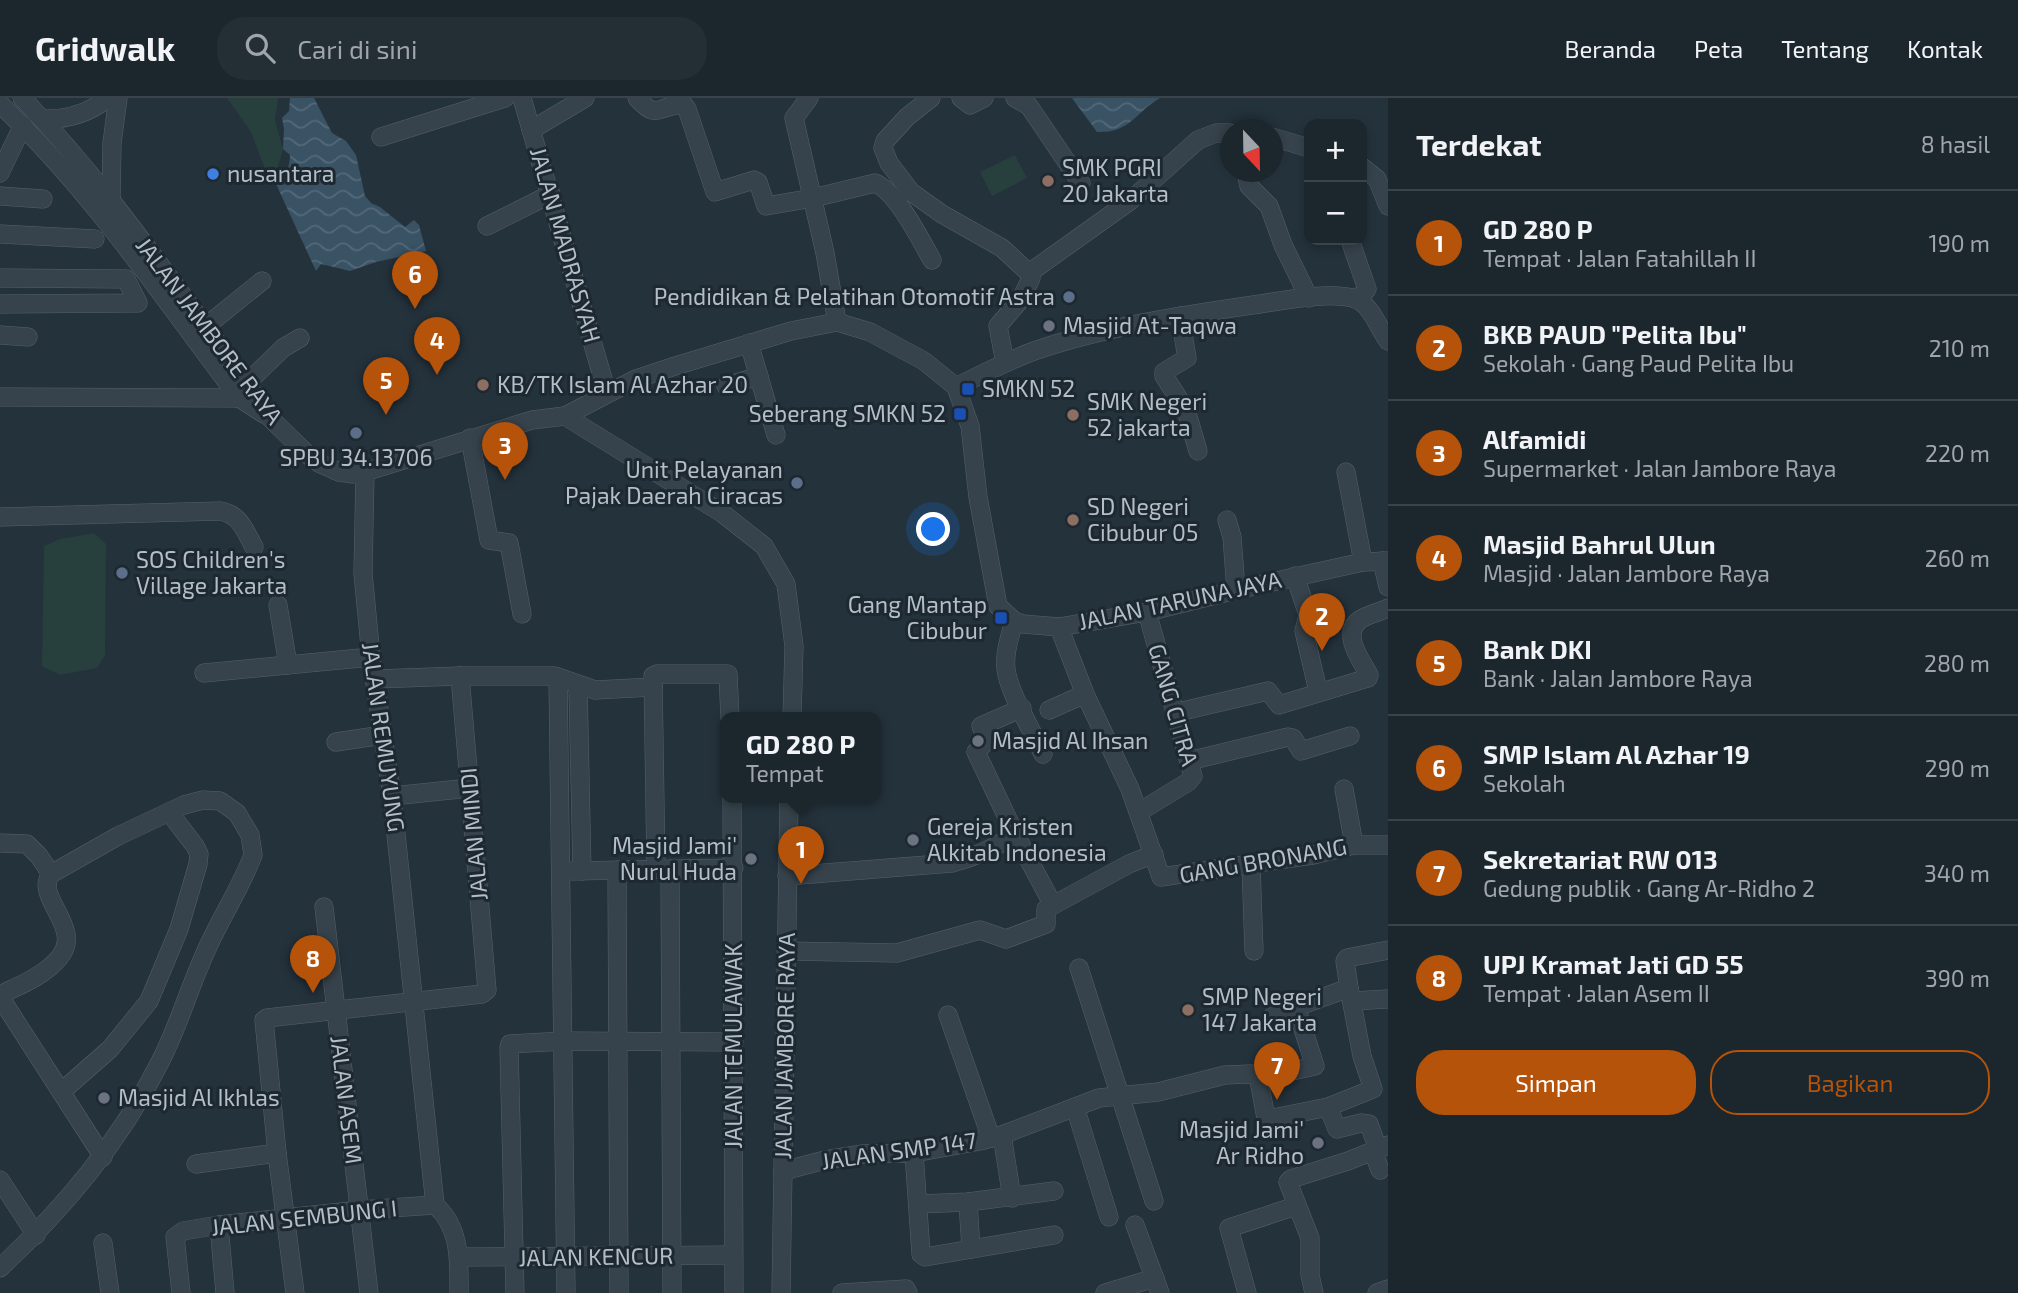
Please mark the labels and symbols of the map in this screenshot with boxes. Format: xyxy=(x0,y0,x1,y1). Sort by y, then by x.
north arrow xyxy=(1220,119,1283,182)
street label: JALAN MADRASYAH xyxy=(525,144,607,346)
place label: SMK PGRI 20 Jakarta xyxy=(1062,153,1169,207)
place label: nusantara xyxy=(227,159,334,187)
marker: nusantara xyxy=(205,166,221,182)
marker: SMK PGRI 20 Jakarta xyxy=(1040,173,1056,189)
street label: JALAN JAMBORE RAYA xyxy=(130,231,290,430)
pin: 6 xyxy=(392,251,438,309)
place label: Pendidikan & Pelatihan Otomotif Astra xyxy=(654,282,1055,310)
marker: Pendidikan & Pelatihan Otomotif Astra xyxy=(1061,289,1077,305)
place label: Masjid At-Taqwa xyxy=(1063,311,1237,339)
pin: 4 xyxy=(414,317,460,375)
marker: Masjid At-Taqwa xyxy=(1041,318,1057,334)
pin: 5 xyxy=(363,357,409,415)
place label: KB/TK Islam Al Azhar 20 xyxy=(497,370,748,398)
place label: SMKN 52 xyxy=(982,374,1075,402)
marker: KB/TK Islam Al Azhar 20 xyxy=(475,377,491,393)
marker: SMKN 52 xyxy=(960,381,976,397)
place label: SMK Negeri 52 jakarta xyxy=(1087,387,1207,441)
place label: Seberang SMKN 52 xyxy=(749,399,946,427)
marker: Seberang SMKN 52 xyxy=(952,406,968,422)
marker: SMK Negeri 52 jakarta xyxy=(1065,407,1081,423)
pin: 3 xyxy=(482,422,528,480)
marker: SPBU 34.13706 xyxy=(348,425,364,441)
place label: SPBU 34.13706 xyxy=(279,443,433,471)
place label: Unit Pelayanan Pajak Daerah Ciracas xyxy=(565,455,783,509)
marker: Unit Pelayanan Pajak Daerah Ciracas xyxy=(789,475,805,491)
place label: SD Negeri Cibubur 05 xyxy=(1087,492,1198,546)
your location xyxy=(916,512,950,546)
marker: SD Negeri Cibubur 05 xyxy=(1065,512,1081,528)
place label: SOS Children's Village Jakarta xyxy=(136,545,287,599)
marker: SOS Children's Village Jakarta xyxy=(114,565,130,581)
street label: JALAN TARUNA JAYA xyxy=(1076,565,1284,635)
place label: Gang Mantap Cibubur xyxy=(848,590,987,644)
pin: 2 xyxy=(1299,593,1345,651)
marker: Gang Mantap Cibubur xyxy=(993,610,1009,626)
street label: JALAN REMUYUNG xyxy=(357,640,411,834)
street label: GANG CITRA xyxy=(1143,641,1205,770)
place label: Masjid Al Ihsan xyxy=(992,726,1148,754)
marker: Masjid Al Ihsan xyxy=(970,733,986,749)
street label: JALAN MINDI xyxy=(453,766,493,902)
place label: Gereja Kristen Alkitab Indonesia xyxy=(927,812,1107,866)
pin: 1 xyxy=(778,826,824,884)
place label: Masjid Jami' Nurul Huda xyxy=(612,831,737,885)
marker: Gereja Kristen Alkitab Indonesia xyxy=(905,832,921,848)
street label: GANG BRONANG xyxy=(1177,832,1349,889)
marker: Masjid Jami' Nurul Huda xyxy=(743,851,759,867)
street label: JALAN JAMBORE RAYA xyxy=(768,932,800,1160)
pin: 8 xyxy=(290,935,336,993)
street label: JALAN TEMULAWAK xyxy=(719,943,747,1149)
place label: SMP Negeri 147 Jakarta xyxy=(1202,982,1322,1036)
marker: SMP Negeri 147 Jakarta xyxy=(1180,1002,1196,1018)
street label: JALAN ASEM xyxy=(325,1034,369,1166)
pin: 7 xyxy=(1254,1042,1300,1100)
place label: Masjid Al Ikhlas xyxy=(118,1083,280,1111)
marker: Masjid Al Ikhlas xyxy=(96,1090,112,1106)
place label: Masjid Jami' Ar Ridho xyxy=(1179,1115,1304,1169)
street label: JALAN SMP 147 xyxy=(820,1125,978,1175)
marker: Masjid Jami' Ar Ridho xyxy=(1310,1135,1326,1151)
street label: JALAN SEMBUNG I xyxy=(209,1193,398,1241)
street label: JALAN KENCUR xyxy=(518,1241,674,1271)

